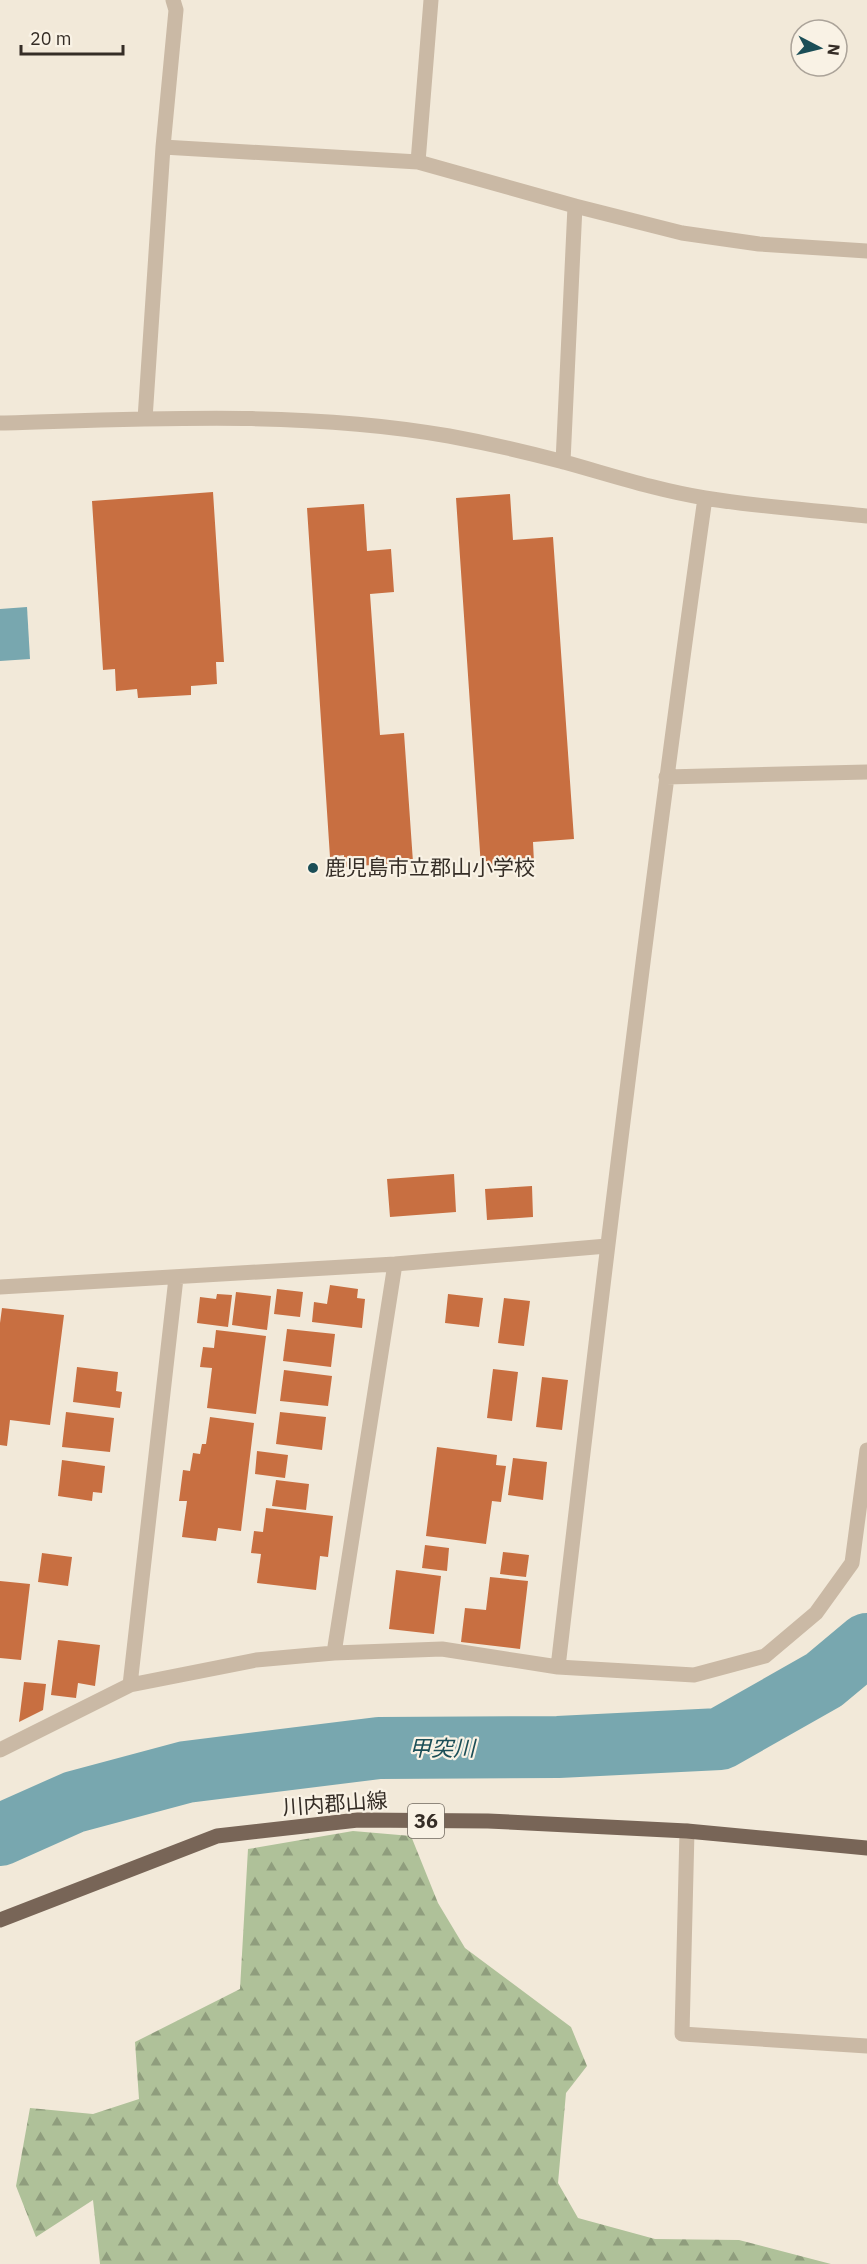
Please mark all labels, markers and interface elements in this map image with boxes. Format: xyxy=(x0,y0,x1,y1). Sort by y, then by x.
scale bar xyxy=(21,18,123,56)
north arrow xyxy=(789,18,849,78)
text: 20 m xyxy=(30,27,72,50)
text: N xyxy=(823,43,845,57)
place label: 鹿児島市立郡山小学校 xyxy=(325,853,535,881)
marker: 鹿児島市立郡山小学校 xyxy=(306,861,320,875)
water label: 甲突川 xyxy=(409,1733,477,1762)
street label: 川内郡山線 xyxy=(282,1785,388,1821)
road number: 36 xyxy=(408,1804,444,1838)

